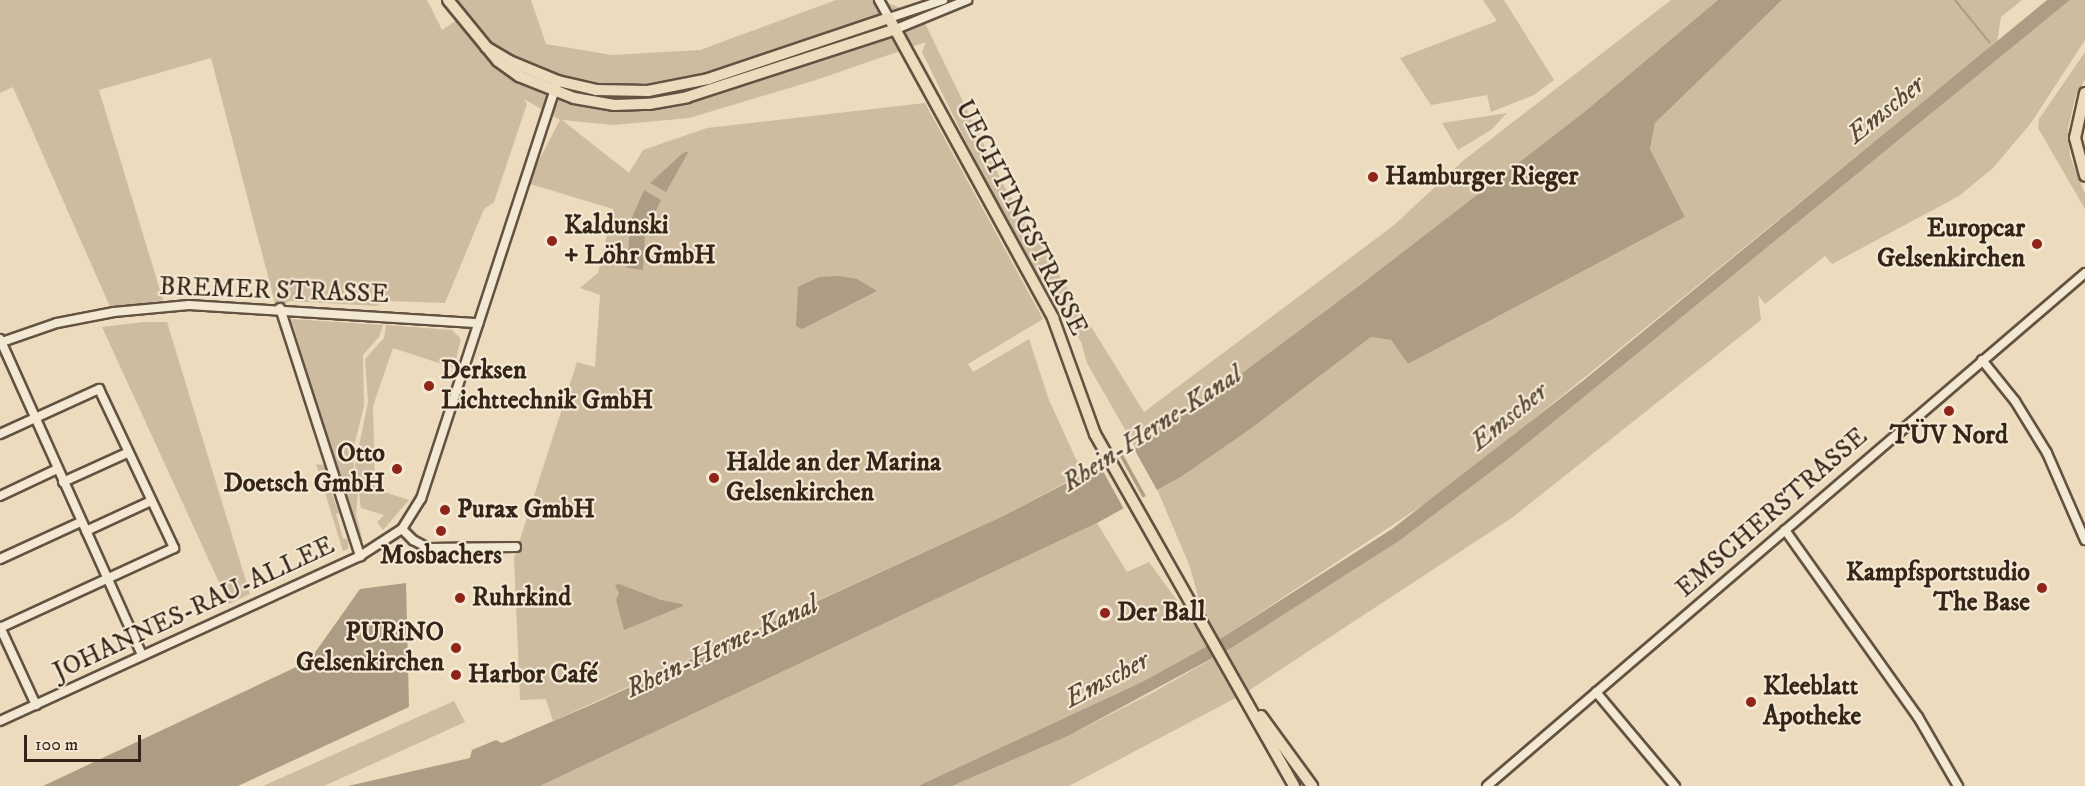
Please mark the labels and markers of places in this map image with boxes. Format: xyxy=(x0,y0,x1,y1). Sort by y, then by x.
place label: Hamburger Rieger xyxy=(1385,161,1578,193)
marker: Hamburger Rieger xyxy=(1366,170,1380,184)
place label: Kaldunski + Löhr GmbH xyxy=(564,210,716,272)
place label: Europcar Gelsenkirchen xyxy=(1877,213,2025,274)
marker: Kaldunski + Löhr GmbH xyxy=(545,234,559,248)
marker: Europcar Gelsenkirchen xyxy=(2030,237,2044,251)
place label: Derksen Lichttechnik GmbH xyxy=(441,355,653,416)
marker: Derksen Lichttechnik GmbH xyxy=(422,379,436,393)
marker: TÜV Nord xyxy=(1942,404,1956,418)
place label: TÜV Nord xyxy=(1890,420,2008,452)
place label: Otto Doetsch GmbH xyxy=(223,438,385,500)
place label: Halde an der Marina Gelsenkirchen xyxy=(726,447,941,508)
marker: Otto Doetsch GmbH xyxy=(390,462,404,476)
marker: Halde an der Marina Gelsenkirchen xyxy=(707,471,721,485)
place label: Purax GmbH xyxy=(457,494,595,526)
marker: Purax GmbH xyxy=(438,503,452,517)
marker: Mosbachers xyxy=(434,524,448,538)
place label: Mosbachers xyxy=(380,540,502,572)
place label: Kampfsportstudio The Base xyxy=(1846,557,2030,618)
marker: Kampfsportstudio The Base xyxy=(2035,581,2049,595)
place label: Ruhrkind xyxy=(472,582,571,614)
marker: Ruhrkind xyxy=(453,591,467,605)
place label: Der Ball xyxy=(1117,597,1205,629)
marker: Der Ball xyxy=(1098,606,1112,620)
place label: PURiNO Gelsenkirchen xyxy=(296,617,444,678)
marker: PURiNO Gelsenkirchen xyxy=(449,641,463,655)
place label: Harbor Café xyxy=(468,659,598,691)
marker: Harbor Café xyxy=(449,668,463,682)
place label: Kleeblatt Apotheke xyxy=(1763,671,1861,732)
marker: Kleeblatt Apotheke xyxy=(1744,695,1758,709)

